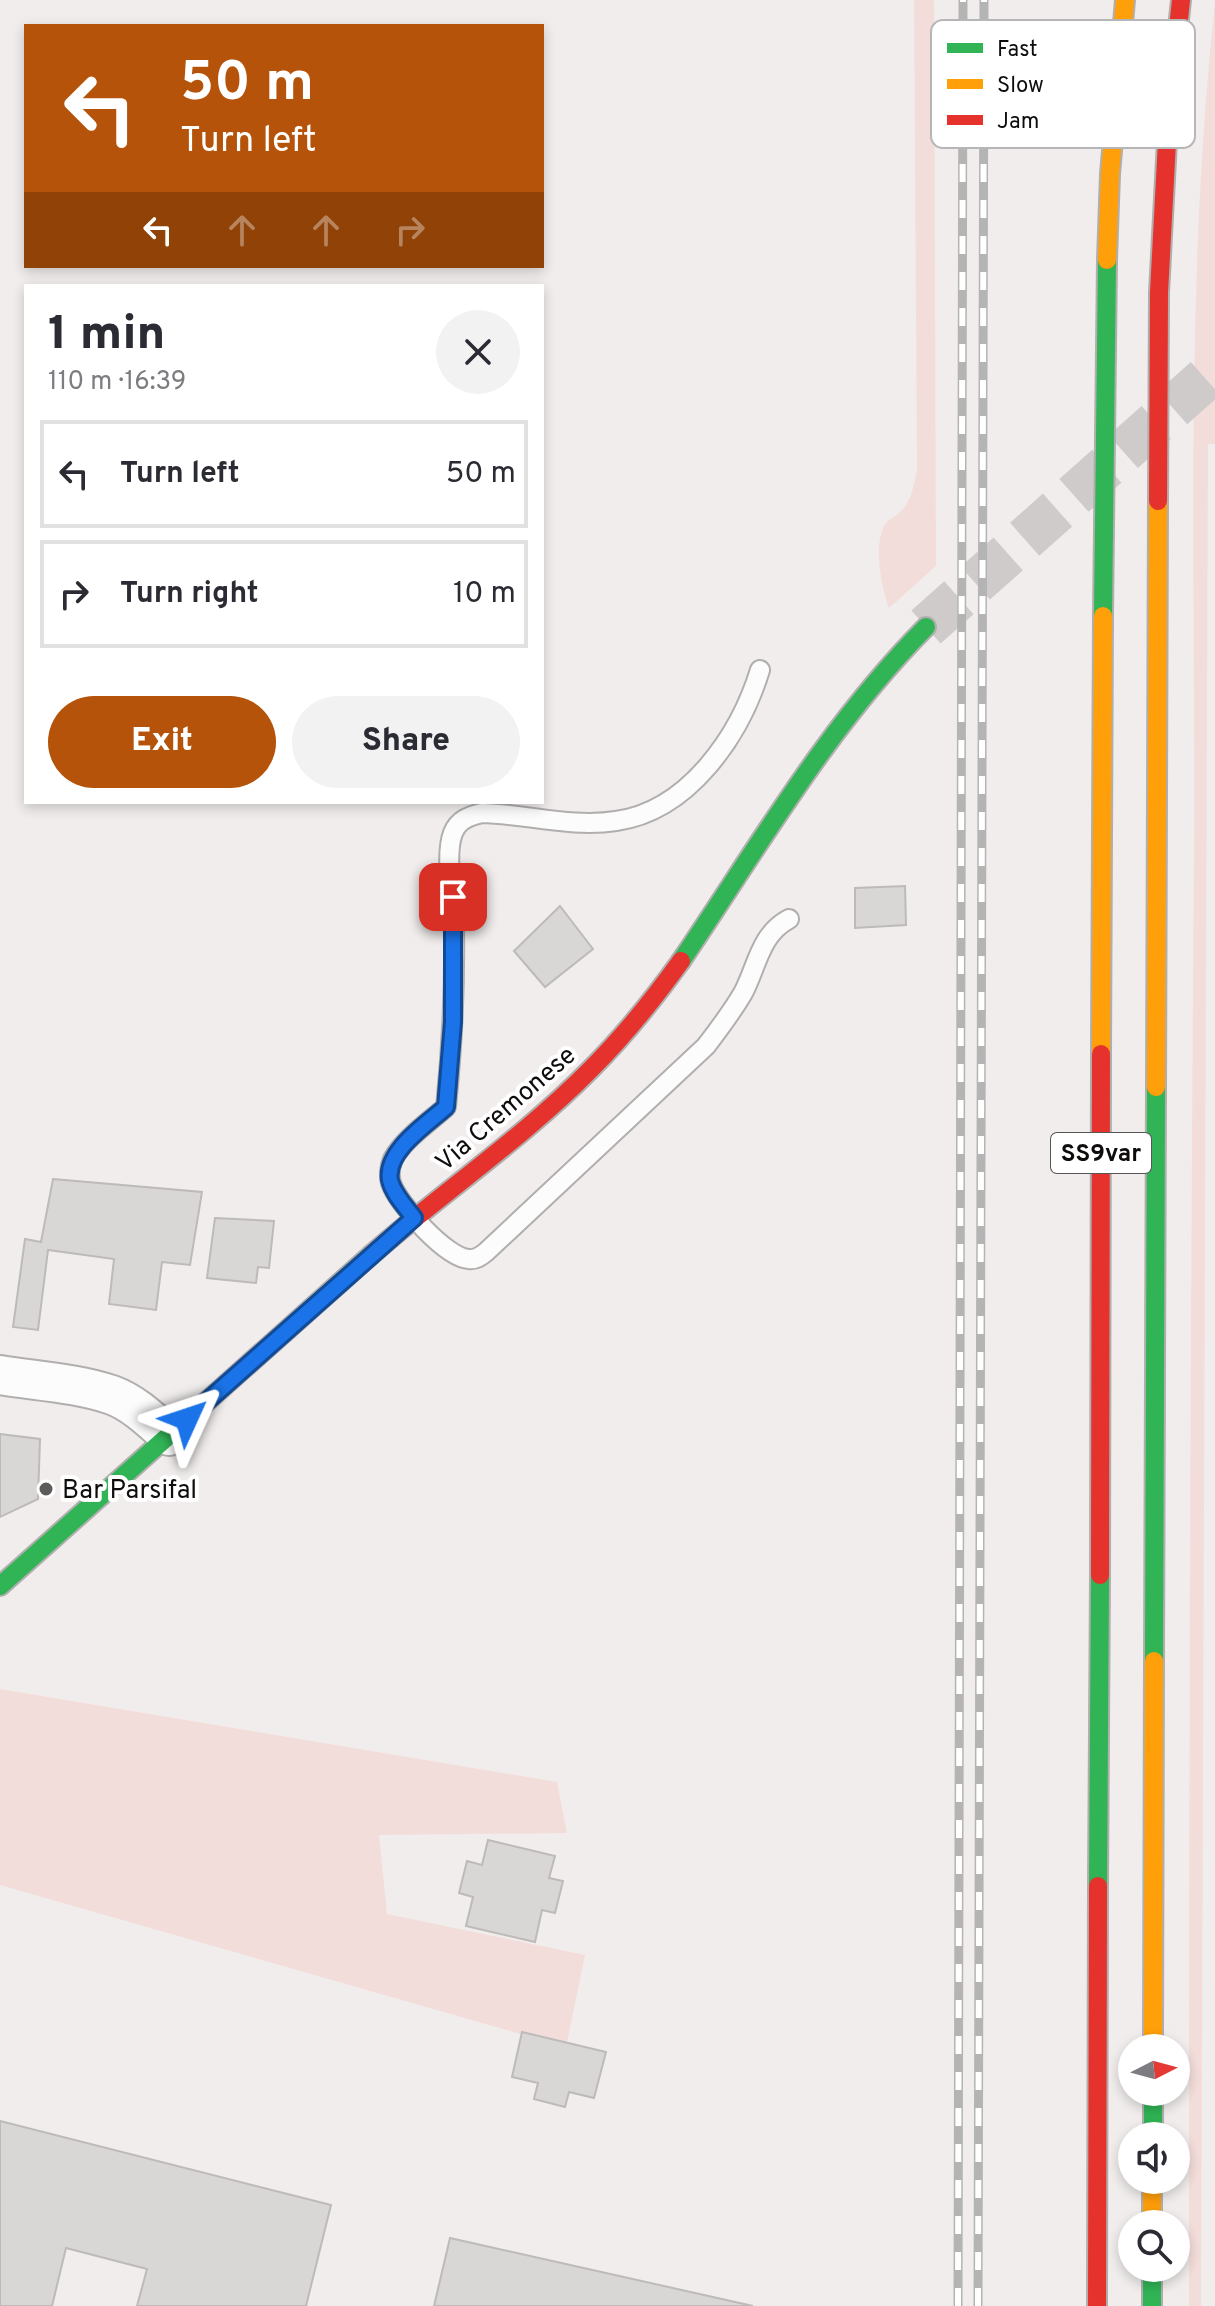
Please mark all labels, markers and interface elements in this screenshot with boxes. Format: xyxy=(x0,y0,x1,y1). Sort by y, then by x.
legend xyxy=(931,20,1195,148)
text: Fast xyxy=(997,37,1038,64)
text: 50 m xyxy=(180,50,314,120)
icon: left xyxy=(48,56,152,160)
text: Slow xyxy=(997,73,1044,100)
text: Jam xyxy=(997,109,1040,136)
text: Turn left xyxy=(180,119,317,165)
icon: left xyxy=(136,208,180,252)
icon: ahead xyxy=(220,208,264,252)
icon: ahead xyxy=(304,208,348,252)
icon: right xyxy=(388,208,432,252)
text: 1 min xyxy=(48,306,165,366)
button: close xyxy=(436,310,520,394)
text: 110 m · 16:39 xyxy=(48,366,186,399)
icon: left xyxy=(52,452,96,496)
text: Turn left xyxy=(120,456,240,493)
text: 50 m xyxy=(446,456,516,493)
icon: right xyxy=(52,572,96,616)
text: Turn right xyxy=(120,576,258,613)
text: 10 m xyxy=(453,576,516,613)
button: Exit xyxy=(48,696,276,788)
button: Share xyxy=(292,696,520,788)
pin xyxy=(419,863,487,931)
icon: arrive xyxy=(431,875,475,919)
street label: Via Cremonese xyxy=(430,1040,584,1180)
road number: SS9var xyxy=(1051,1133,1151,1173)
position arrow xyxy=(145,1377,229,1461)
place label: Bar Parsifal xyxy=(62,1475,197,1508)
marker: Bar Parsifal xyxy=(37,1480,55,1498)
north arrow xyxy=(1118,2034,1190,2106)
map controls xyxy=(1118,2034,1190,2282)
button: sound xyxy=(1118,2122,1190,2194)
button: search xyxy=(1118,2210,1190,2282)

